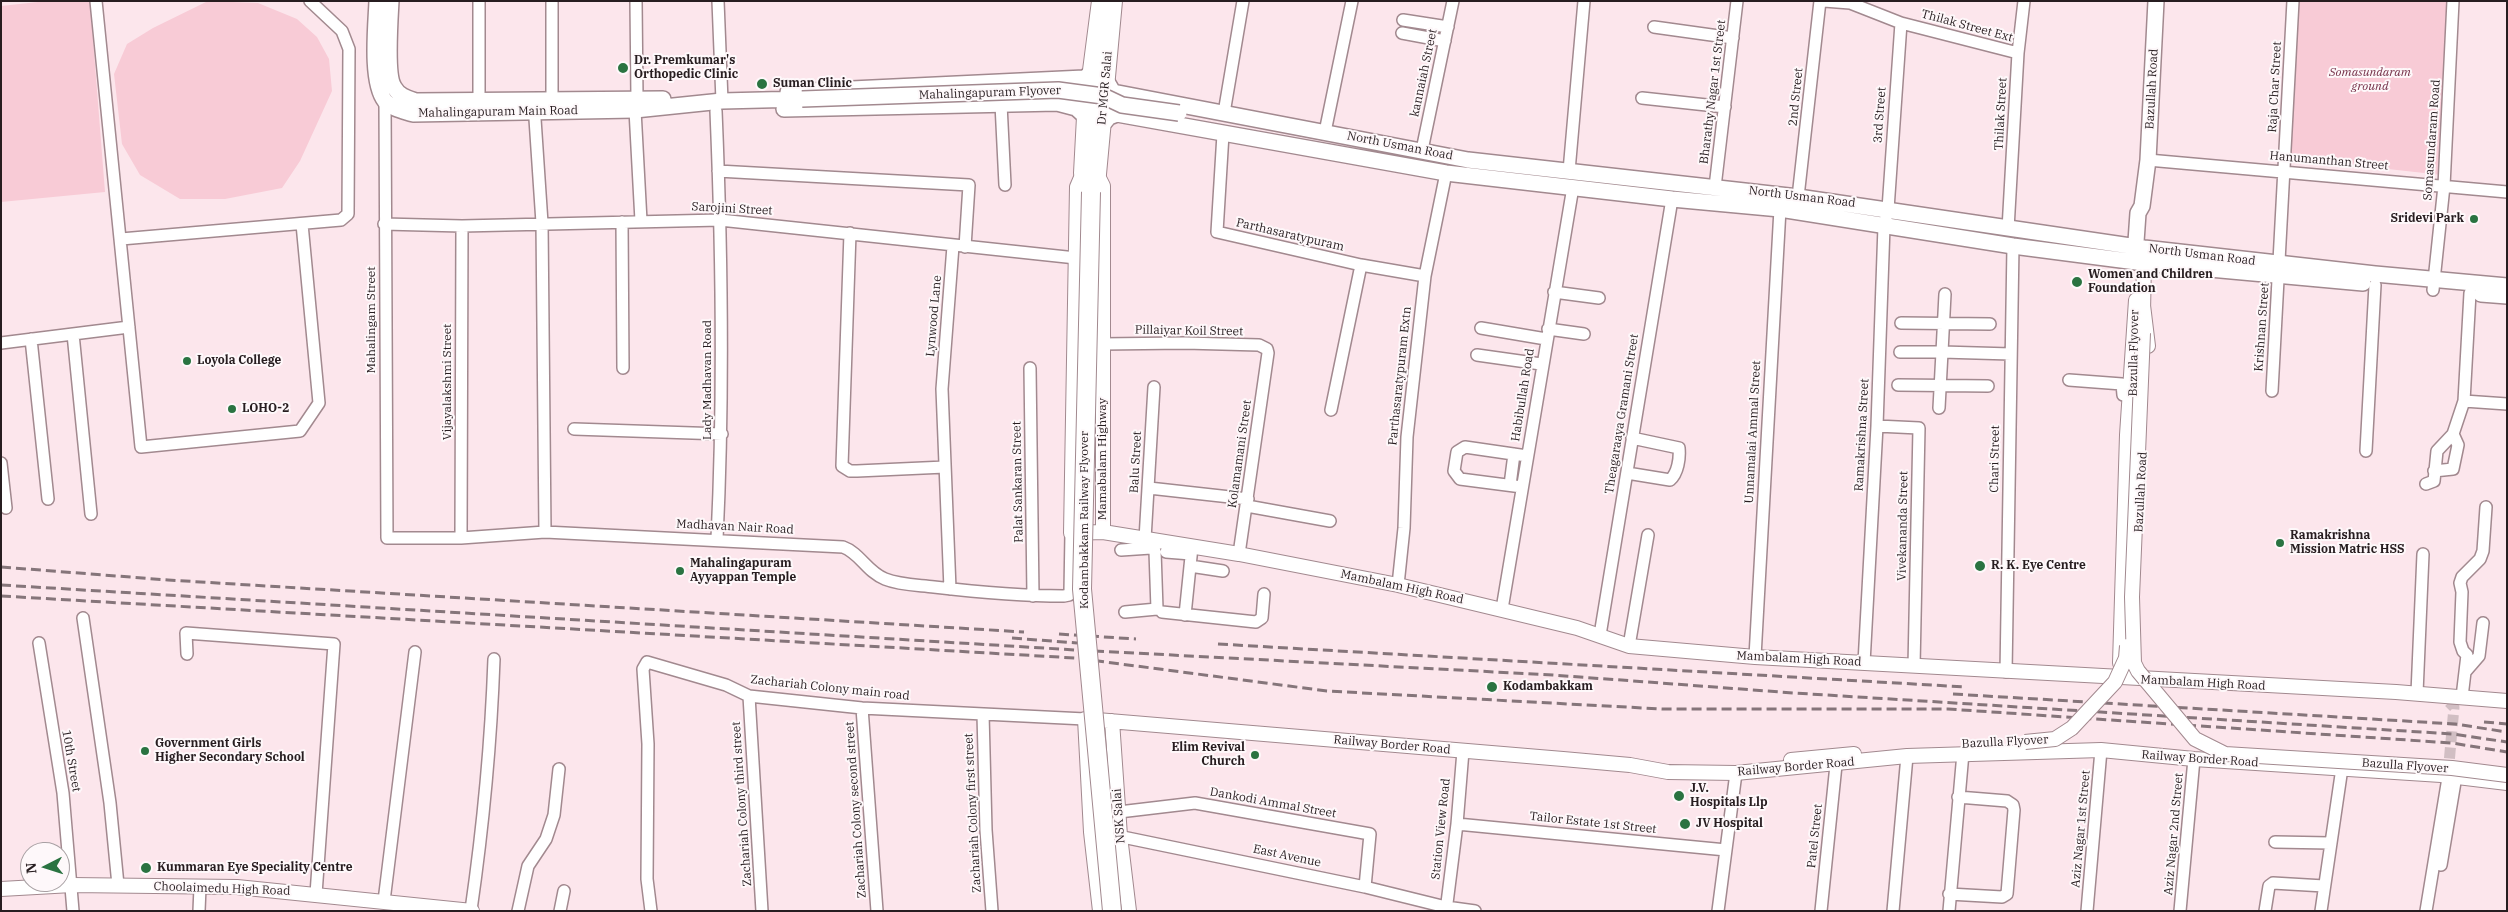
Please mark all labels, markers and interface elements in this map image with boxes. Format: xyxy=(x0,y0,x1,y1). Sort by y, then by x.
street label: Thilak Street Ext xyxy=(1920,7,2014,45)
street label: Bharathy Nagar 1st Street xyxy=(1697,19,1729,165)
street label: kannaiah Street xyxy=(1408,28,1440,118)
street label: Raja Char Street xyxy=(2265,41,2285,133)
street label: Bazullah Road xyxy=(2143,48,2161,130)
street label: Dr MGR Salai xyxy=(1095,50,1115,126)
place label: Dr. Premkumar's Orthopedic Clinic xyxy=(634,54,738,82)
marker: Dr. Premkumar's Orthopedic Clinic xyxy=(616,61,630,75)
park label: Somasundaram ground xyxy=(2329,66,2411,94)
street label: 2nd Street xyxy=(1786,67,1806,127)
marker: Suman Clinic xyxy=(755,77,769,91)
place label: Suman Clinic xyxy=(773,77,852,91)
street label: Thilak Street xyxy=(1992,77,2010,151)
street label: Somasundaram Road xyxy=(2421,79,2443,201)
street label: Mahalingapuram Flyover xyxy=(919,83,1061,103)
street label: 3rd Street xyxy=(1871,86,1889,144)
street label: Mahalingapuram Main Road xyxy=(418,103,578,121)
street label: North Usman Road xyxy=(1346,129,1454,163)
street label: Hanumanthan Street xyxy=(2269,149,2389,173)
street label: North Usman Road xyxy=(1748,183,1856,211)
street label: Sarojini Street xyxy=(691,200,773,218)
place label: Sridevi Park xyxy=(2391,212,2464,226)
marker: Sridevi Park xyxy=(2468,213,2480,225)
street label: Parthasaratypuram xyxy=(1235,216,1345,254)
street label: North Usman Road xyxy=(2148,241,2256,269)
street label: Mahalingam Street xyxy=(365,266,379,374)
place label: Women and Children Foundation xyxy=(2088,268,2213,296)
street label: Lynwood Lane xyxy=(923,275,945,357)
marker: Women and Children Foundation xyxy=(2070,275,2084,289)
street label: Krishnan Street xyxy=(2252,282,2272,372)
street label: Parthasaratypuram Extn xyxy=(1386,306,1414,446)
street label: Bazulla Flyover xyxy=(2126,310,2142,396)
street label: Lady Madhavan Road xyxy=(701,320,715,440)
street label: Pillaiyar Koil Street xyxy=(1135,323,1243,339)
street label: Vijayalakshmi Street xyxy=(441,324,455,440)
street label: Theagaraaya Gramani Street xyxy=(1602,333,1642,495)
street label: Habibullah Road xyxy=(1509,347,1537,443)
place label: Loyola College xyxy=(197,354,281,368)
marker: Loyola College xyxy=(181,355,193,367)
street label: Unnamalai Ammal Street xyxy=(1742,360,1764,504)
street label: Ramakrishna Street xyxy=(1852,378,1872,492)
street label: Mamabalam Highway xyxy=(1096,398,1110,520)
street label: Kolamamani Street xyxy=(1225,399,1255,509)
place label: LOHO-2 xyxy=(242,402,289,416)
marker: LOHO-2 xyxy=(226,403,238,415)
street label: Palat Sankaran Street xyxy=(1010,421,1026,543)
street label: Chari Street xyxy=(1987,425,2003,493)
street label: Kodambakkam Railway Flyover xyxy=(1078,431,1092,609)
street label: Balu Street xyxy=(1127,431,1145,493)
street label: Bazullah Road xyxy=(2132,451,2150,533)
street label: Vivekananda Street xyxy=(1895,471,1911,581)
street label: Madhavan Nair Road xyxy=(676,517,794,537)
place label: Ramakrishna Mission Matric HSS xyxy=(2290,529,2405,557)
marker: Ramakrishna Mission Matric HSS xyxy=(2274,537,2286,549)
place label: Mahalingapuram Ayyappan Temple xyxy=(690,557,796,585)
marker: R. K. Eye Centre xyxy=(1973,559,1987,573)
place label: R. K. Eye Centre xyxy=(1991,559,2086,573)
marker: Mahalingapuram Ayyappan Temple xyxy=(674,565,686,577)
street label: Mambalam High Road xyxy=(1339,567,1465,607)
street label: Mambalam High Road xyxy=(1736,649,1862,669)
street label: Zachariah Colony main road xyxy=(750,672,910,704)
street label: Mambalam High Road xyxy=(2140,673,2266,693)
marker: Kodambakkam xyxy=(1485,680,1499,694)
place label: Kodambakkam xyxy=(1503,680,1593,694)
street label: Zachariah Colony third street xyxy=(729,721,755,887)
street label: Zachariah Colony second street xyxy=(843,721,869,899)
street label: 10th Street xyxy=(58,729,84,793)
street label: Zachariah Colony first street xyxy=(962,733,984,893)
street label: Railway Border Road xyxy=(1333,733,1451,757)
street label: Bazulla Flyover xyxy=(1961,733,2049,751)
place label: Government Girls Higher Secondary School xyxy=(155,737,305,765)
place label: Elim Revival Church xyxy=(1171,741,1245,769)
marker: Government Girls Higher Secondary School xyxy=(139,745,151,757)
street label: Railway Border Road xyxy=(2141,748,2259,770)
marker: Elim Revival Church xyxy=(1249,749,1261,761)
street label: Railway Border Road xyxy=(1737,755,1855,779)
street label: Bazulla Flyover xyxy=(2361,756,2449,776)
street label: Aziz Nagar 1st Street xyxy=(2069,770,2093,888)
street label: Aziz Nagar 2nd Street xyxy=(2161,772,2187,896)
street label: Station View Road xyxy=(1429,778,1453,880)
place label: J.V. Hospitals Llp xyxy=(1690,782,1768,810)
street label: Dankodi Ammal Street xyxy=(1209,785,1337,821)
street label: NSK Salai xyxy=(1110,788,1128,844)
marker: J.V. Hospitals Llp xyxy=(1672,789,1686,803)
street label: Patel Street xyxy=(1804,803,1826,869)
street label: Tailor Estate 1st Street xyxy=(1529,809,1657,837)
marker: JV Hospital xyxy=(1678,817,1692,831)
place label: JV Hospital xyxy=(1696,817,1763,831)
north arrow xyxy=(20,842,70,892)
street label: East Avenue xyxy=(1252,842,1322,870)
marker: Kummaran Eye Speciality Centre xyxy=(139,861,153,875)
place label: Kummaran Eye Speciality Centre xyxy=(157,861,352,875)
text: N xyxy=(22,862,41,875)
street label: Choolaimedu High Road xyxy=(153,879,291,899)

